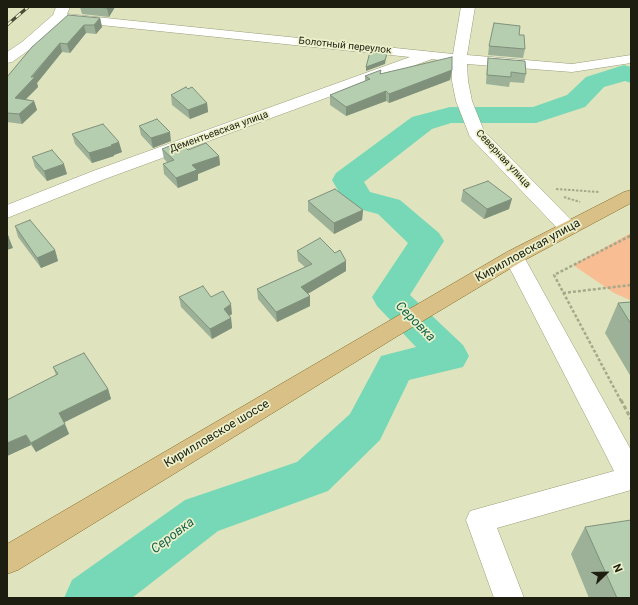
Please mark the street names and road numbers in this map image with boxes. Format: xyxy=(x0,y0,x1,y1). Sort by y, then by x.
street label: Болотный переулок xyxy=(298,35,392,57)
street label: Дементьевская улица xyxy=(168,109,270,155)
street label: Северная улица xyxy=(473,127,533,191)
street label: Кирилловская улица xyxy=(473,216,583,286)
street label: Кирилловское шоссе xyxy=(162,397,272,471)

